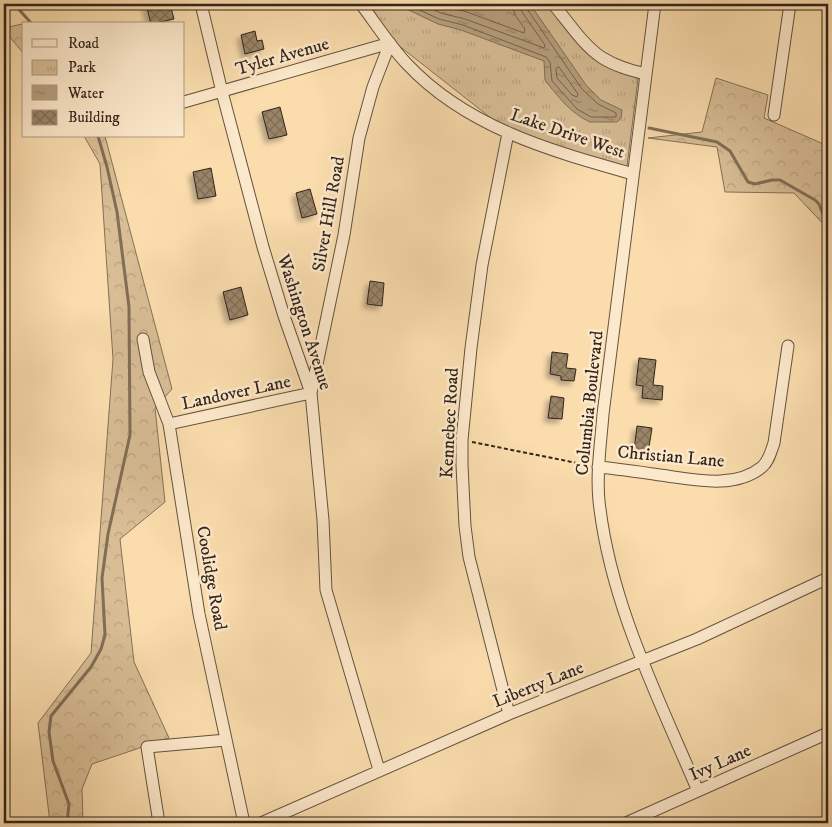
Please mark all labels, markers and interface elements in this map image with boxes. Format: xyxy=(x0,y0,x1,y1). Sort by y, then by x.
legend xyxy=(22,22,185,138)
street label: Tyler Avenue xyxy=(233,33,332,81)
text: Road xyxy=(68,34,100,53)
text: Park xyxy=(68,58,97,77)
text: Water xyxy=(67,84,104,103)
street label: Lake Drive West xyxy=(508,104,628,164)
text: Building xyxy=(68,108,120,127)
street label: Silver Hill Road xyxy=(308,155,350,274)
street label: Washington Avenue xyxy=(271,251,336,393)
street label: Columbia Boulevard xyxy=(571,330,609,477)
street label: Kennebec Road xyxy=(436,367,464,479)
street label: Landover Lane xyxy=(180,371,293,415)
street label: Christian Lane xyxy=(616,441,725,473)
street label: Coolidge Road xyxy=(191,524,231,632)
street label: Liberty Lane xyxy=(490,657,587,713)
street label: Ivy Lane xyxy=(686,740,754,786)

